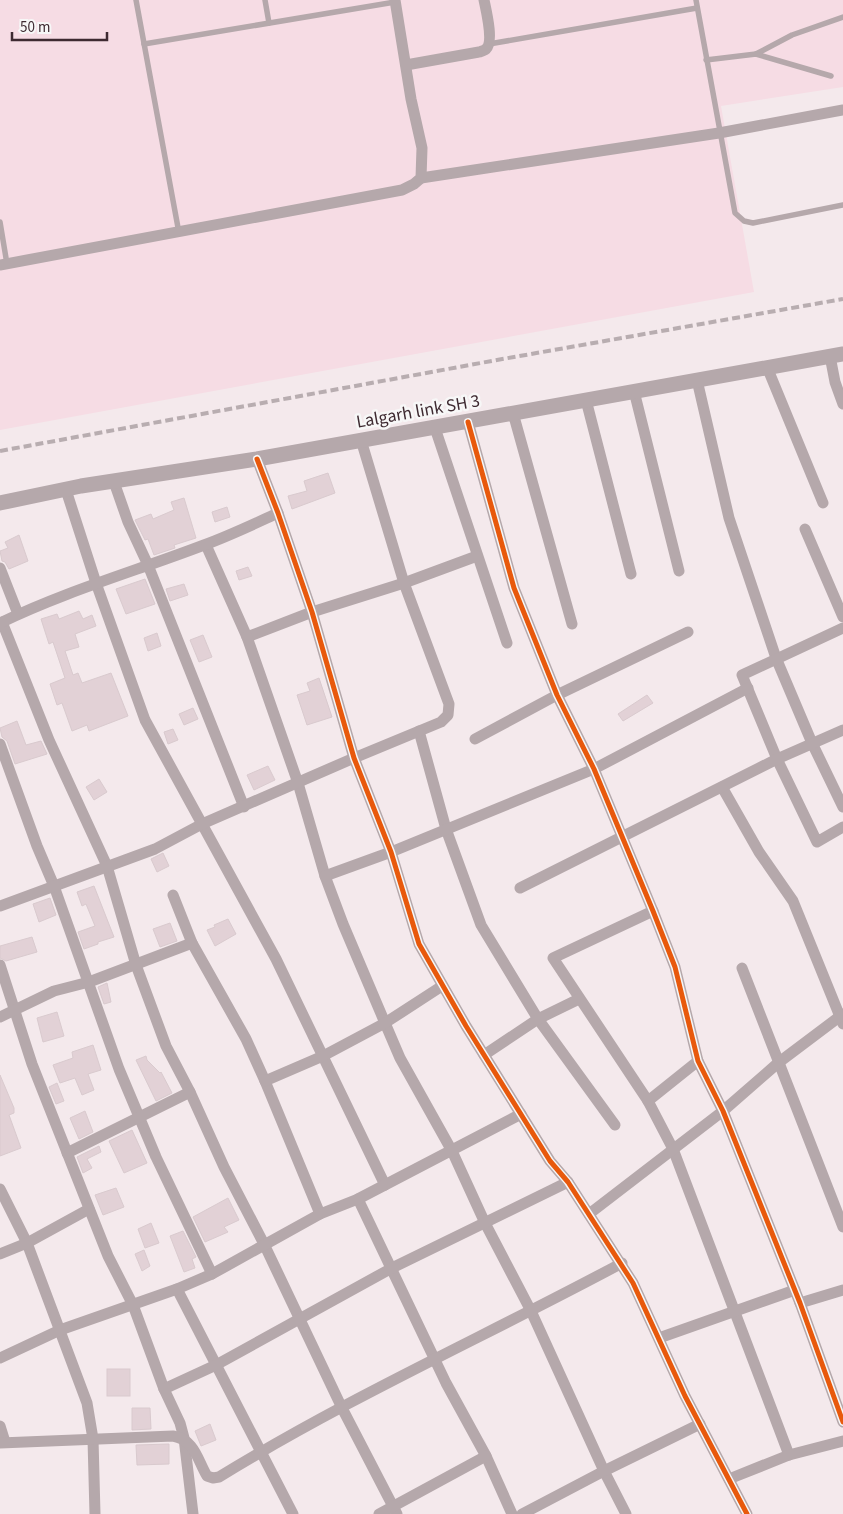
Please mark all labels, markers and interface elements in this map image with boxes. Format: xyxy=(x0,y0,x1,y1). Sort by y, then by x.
scale bar xyxy=(12,10,108,42)
text: 50 m xyxy=(20,17,50,38)
street label: Lalgarh link SH 3 xyxy=(354,388,482,435)

